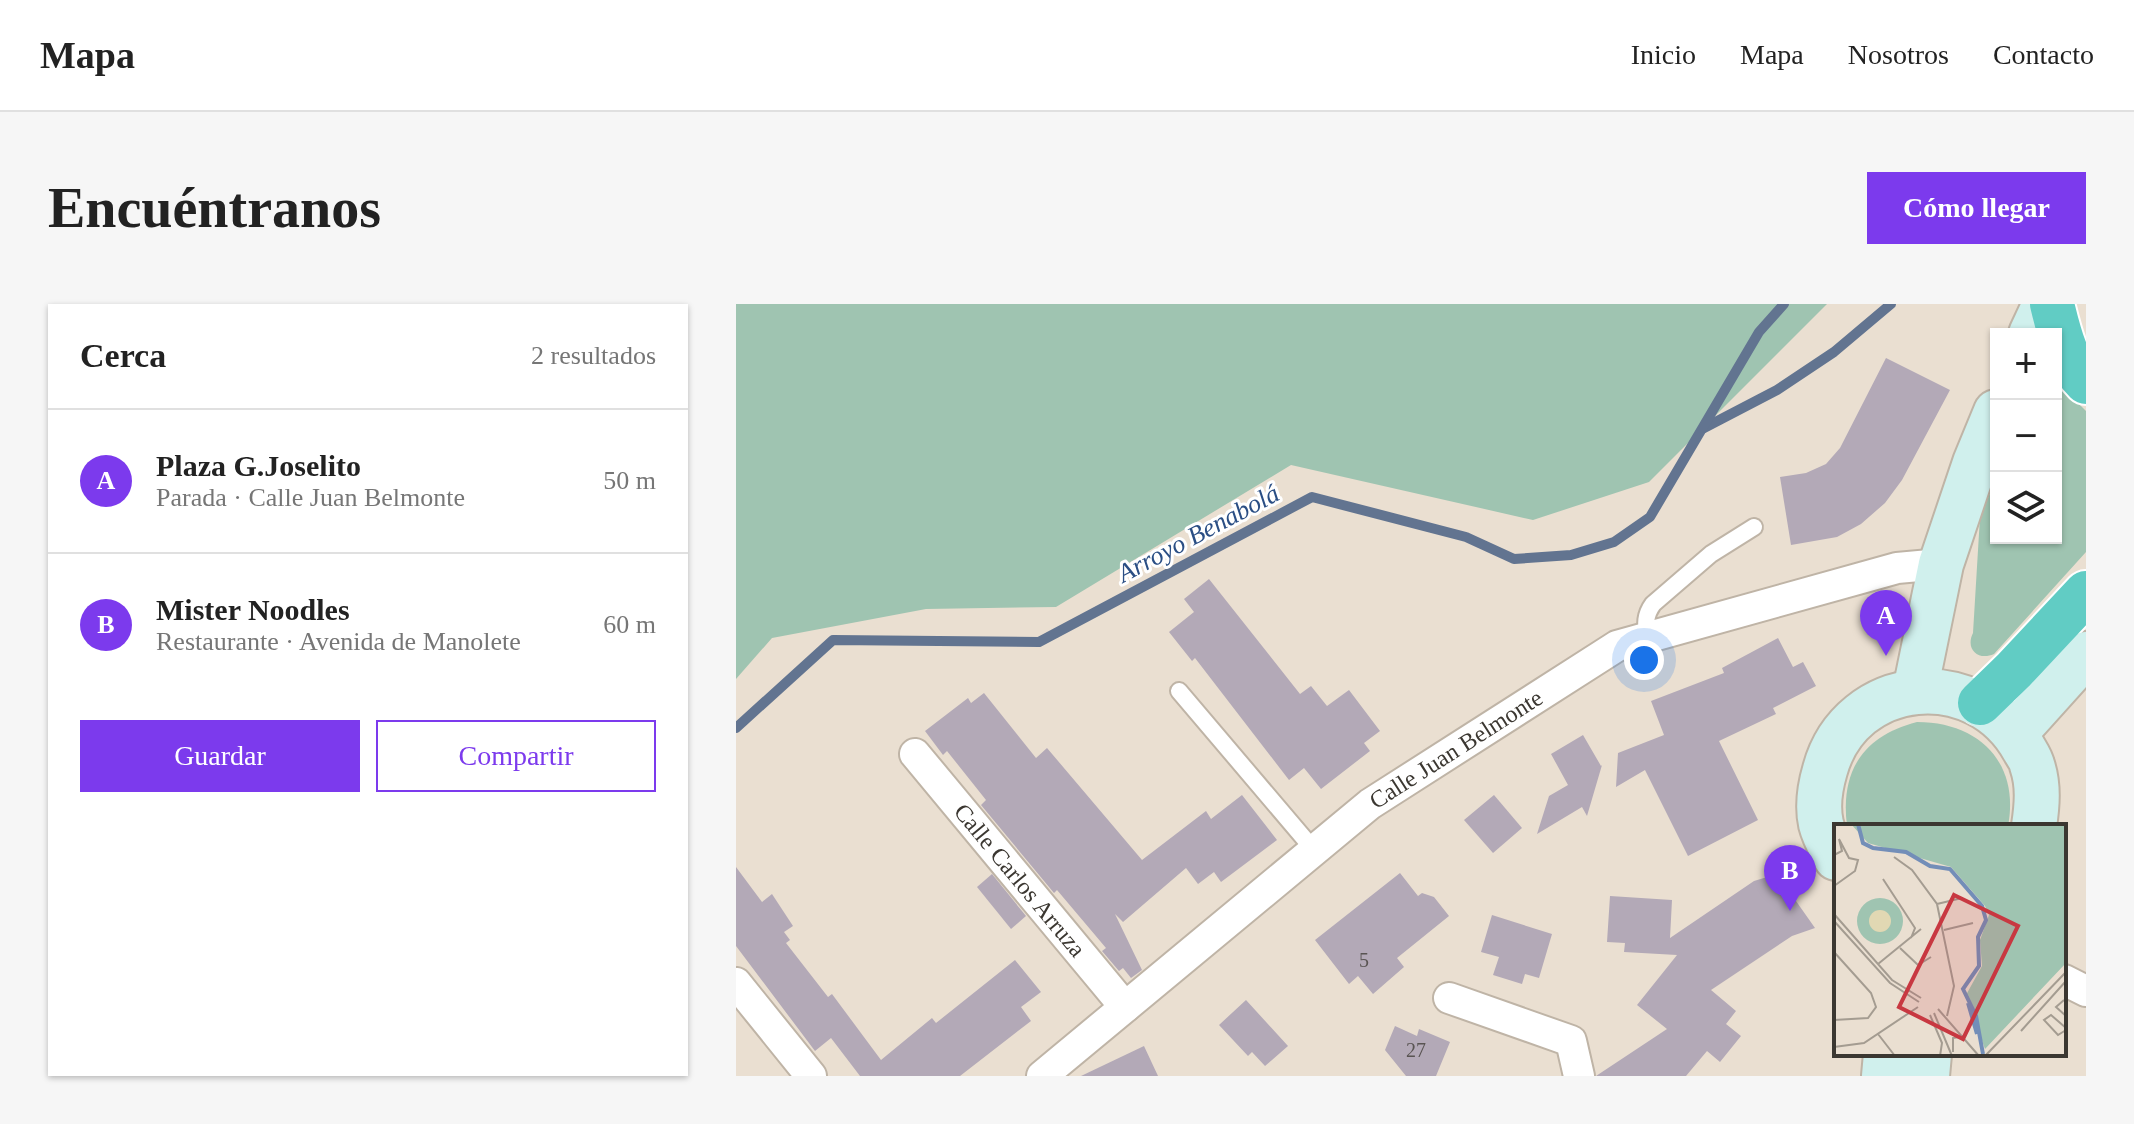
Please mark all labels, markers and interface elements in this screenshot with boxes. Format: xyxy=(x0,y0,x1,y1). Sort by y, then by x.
text: Mapa xyxy=(40,34,135,76)
text: Inicio xyxy=(1631,39,1696,70)
text: Mapa xyxy=(1740,39,1804,70)
text: Nosotros xyxy=(1848,39,1949,70)
text: Contacto xyxy=(1993,39,2094,70)
button: Cómo llegar xyxy=(1867,172,2086,244)
text: Encuéntranos xyxy=(48,177,381,239)
map controls xyxy=(1990,328,2062,544)
button: + xyxy=(1990,328,2062,400)
text: Cerca xyxy=(80,337,166,374)
text: 2 resultados xyxy=(531,341,656,370)
button: − xyxy=(1990,400,2062,472)
text: Plaza G.Joselito xyxy=(156,449,361,482)
text: A xyxy=(97,466,115,495)
text: 50 m xyxy=(603,466,656,495)
button: layers xyxy=(1990,472,2062,544)
water label: Arroyo Benabolá xyxy=(1111,479,1284,589)
text: Parada · Calle Juan Belmonte xyxy=(156,483,465,512)
pin: A xyxy=(1860,590,1912,656)
text: Mister Noodles xyxy=(156,593,350,626)
text: B xyxy=(97,610,115,639)
text: 60 m xyxy=(603,610,656,639)
text: Restaurante · Avenida de Manolete xyxy=(156,627,521,656)
your location xyxy=(1624,640,1664,680)
street label: Calle Juan Belmonte xyxy=(1365,684,1547,814)
button: Guardar xyxy=(80,720,360,792)
button: Compartir xyxy=(376,720,656,792)
street label: Calle Carlos Arruza xyxy=(949,799,1091,962)
inset map xyxy=(1834,824,2066,1056)
pin: B xyxy=(1764,845,1816,911)
house number: 5 xyxy=(1359,949,1369,971)
house number: 27 xyxy=(1406,1039,1426,1061)

